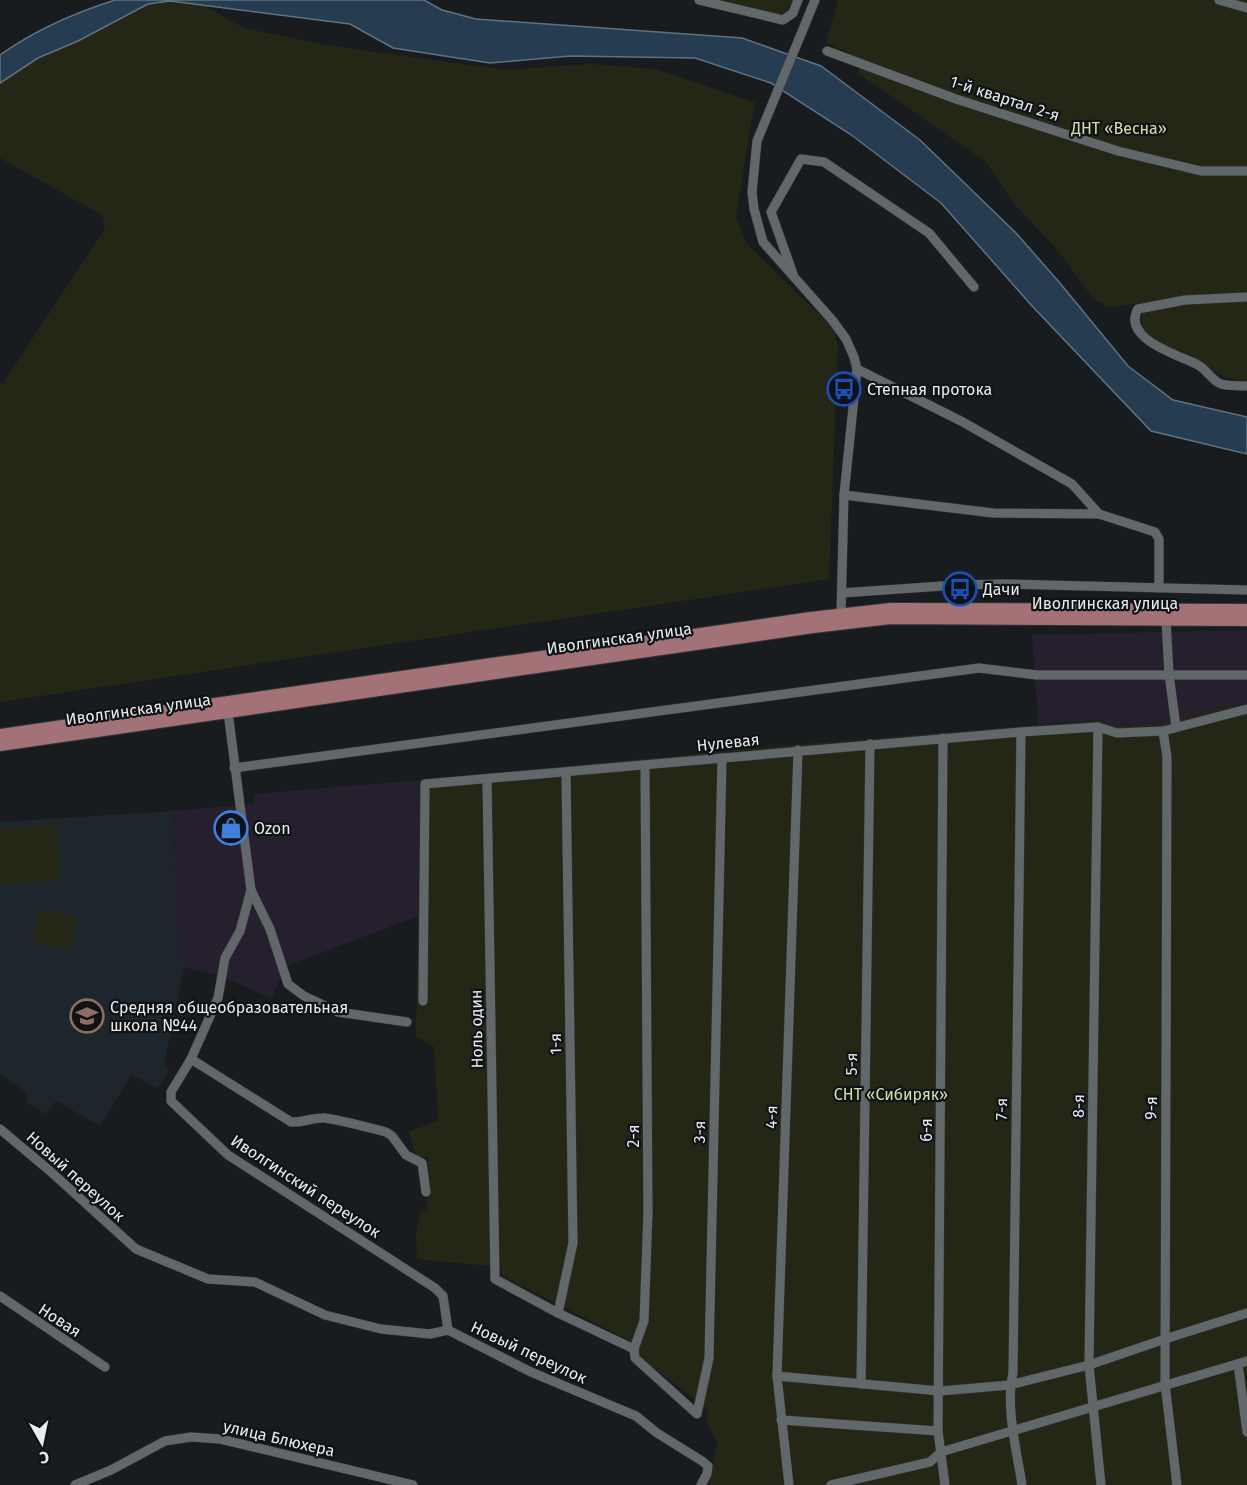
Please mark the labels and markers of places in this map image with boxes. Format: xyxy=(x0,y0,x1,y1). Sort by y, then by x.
bus stop icon: Степная протока xyxy=(826,371,862,407)
place label: Степная протока xyxy=(867,380,992,399)
bus stop icon: Дачи xyxy=(942,571,978,607)
place label: Дачи xyxy=(982,580,1020,599)
shop icon: Ozon xyxy=(213,810,249,846)
place label: Ozon xyxy=(254,819,291,838)
school or university icon: Средняя общеобразовательная школа №44 xyxy=(69,998,105,1034)
place label: Средняя общеобразовательная школа №44 xyxy=(110,998,348,1035)

